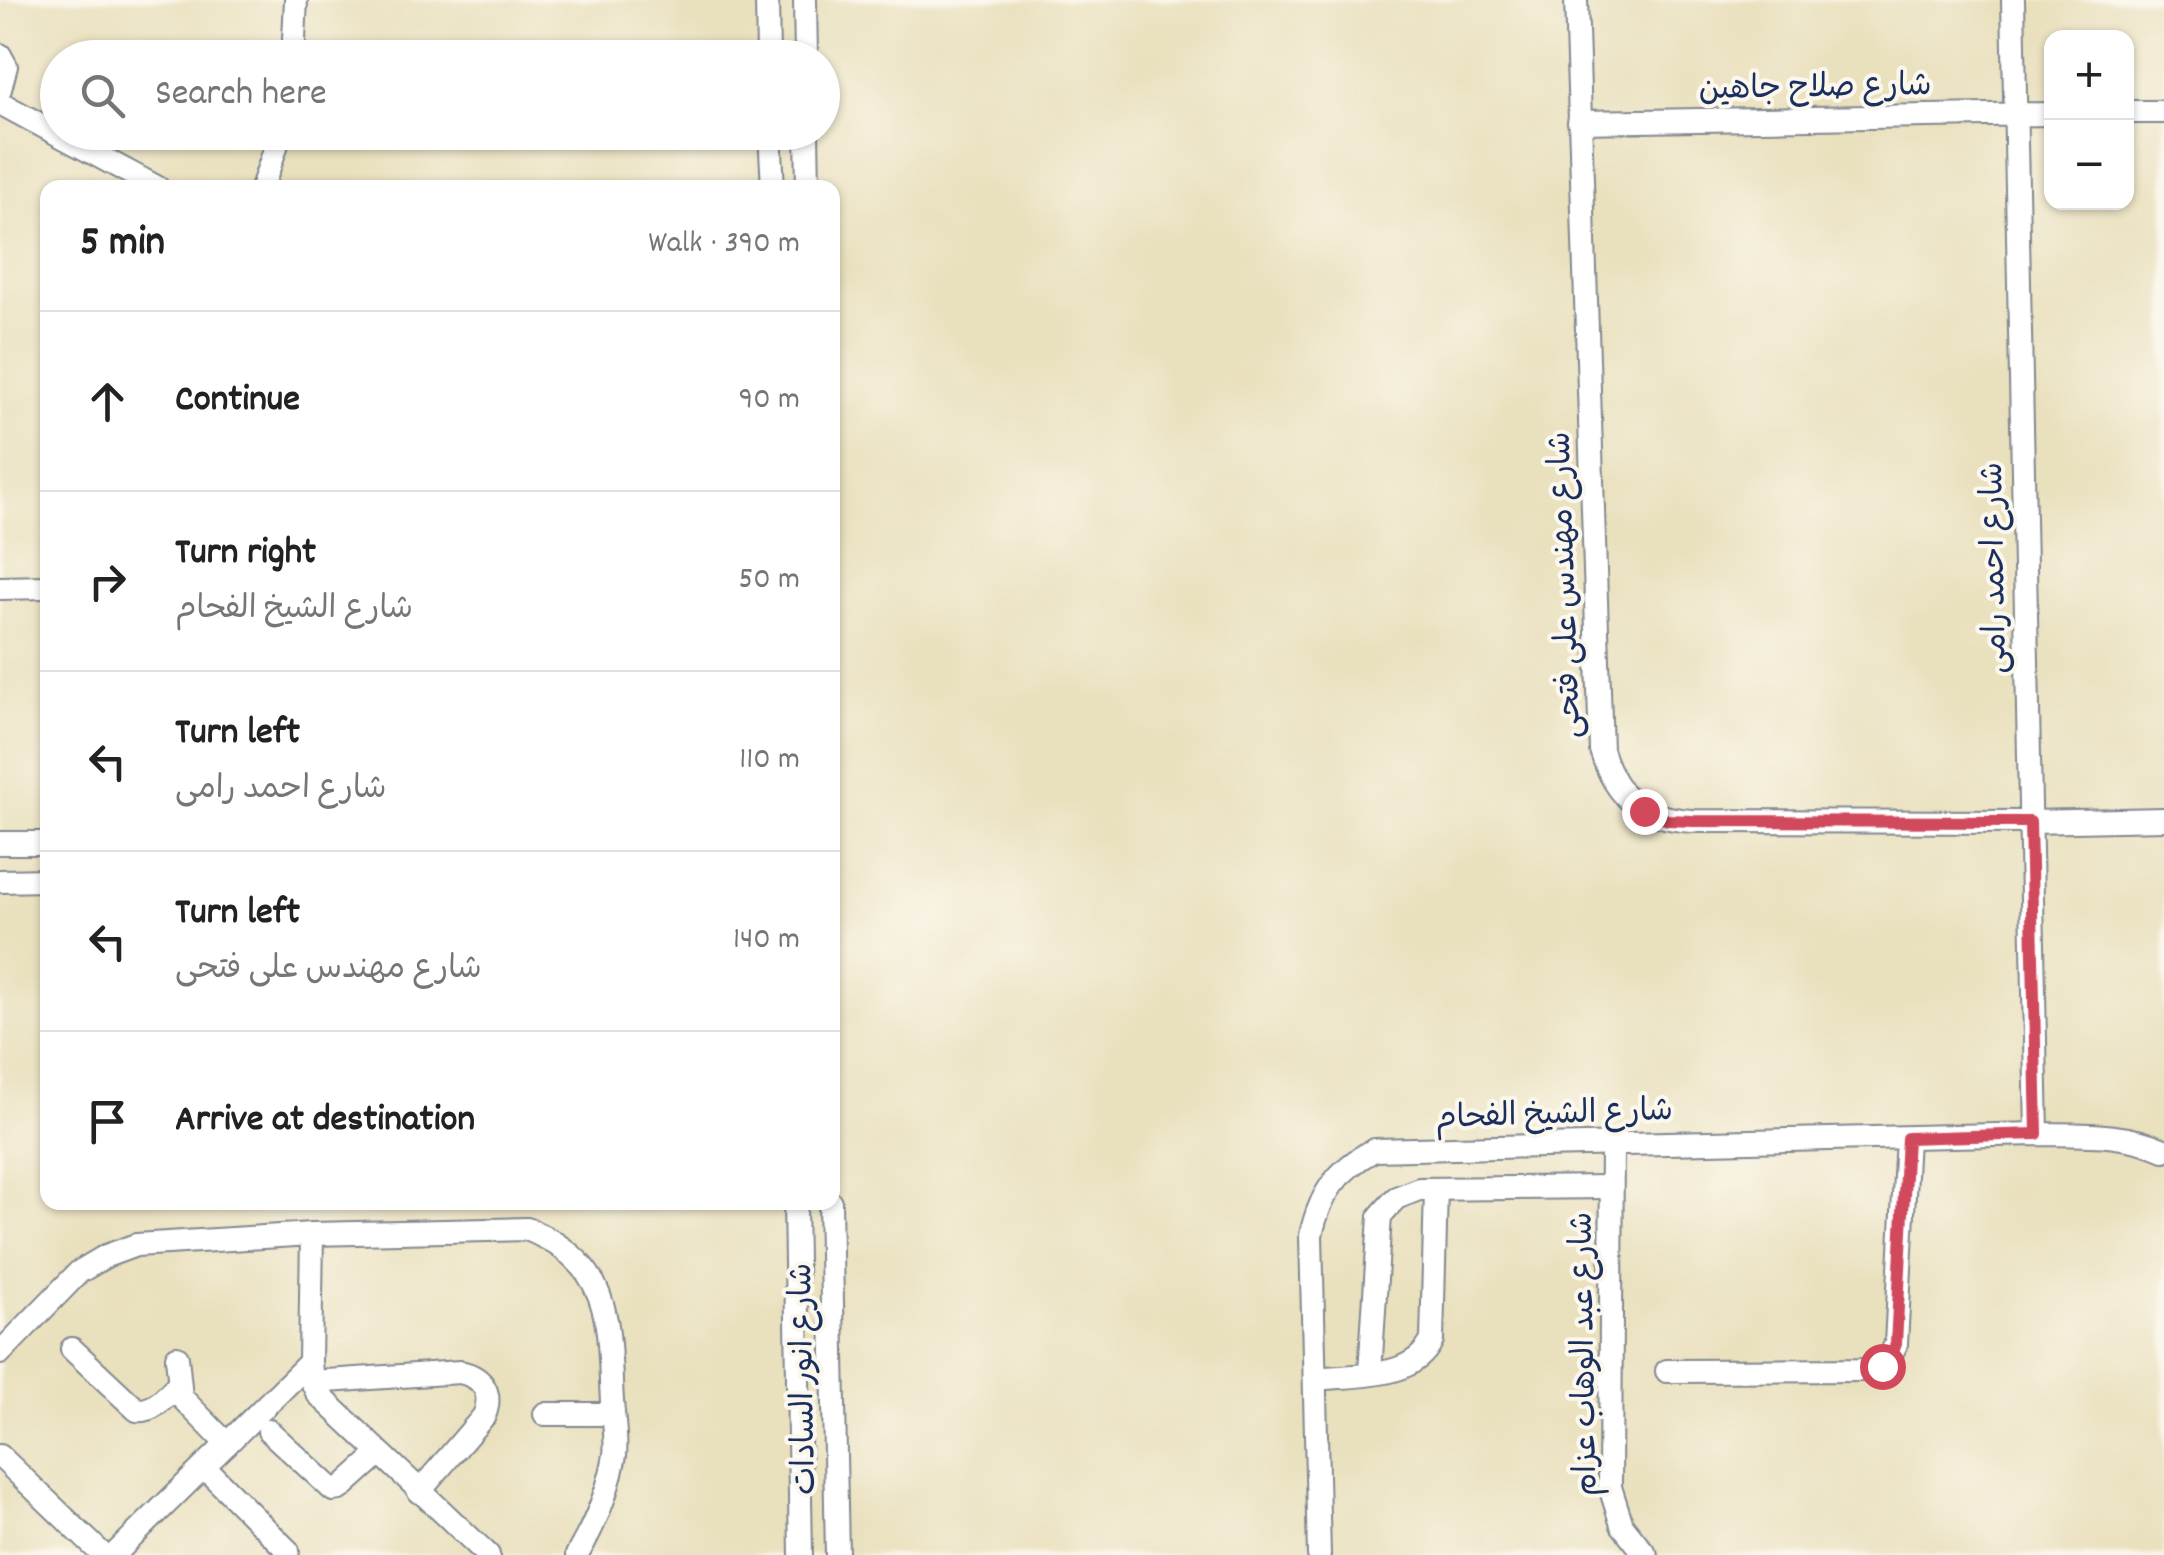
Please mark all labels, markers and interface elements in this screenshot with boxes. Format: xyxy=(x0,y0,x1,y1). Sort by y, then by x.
map controls xyxy=(2044,30,2134,210)
button: + xyxy=(2044,30,2134,120)
search box xyxy=(40,40,840,150)
street label: شارع صلاح جاهين xyxy=(1698,65,1932,115)
icon: search xyxy=(75,68,130,123)
text: Search here xyxy=(155,68,327,123)
button: − xyxy=(2044,120,2134,210)
text: 5 min xyxy=(80,215,165,275)
text: Walk · 390 m xyxy=(648,222,800,268)
icon: ahead xyxy=(80,374,135,429)
text: Continue xyxy=(175,374,300,429)
text: 90 m xyxy=(739,378,800,424)
street label: شارع مهندس على فتحى xyxy=(1540,431,1596,739)
street label: شارع احمد رامى xyxy=(1972,462,2022,674)
text: Turn right xyxy=(175,527,316,582)
icon: right xyxy=(80,554,135,609)
text: 50 m xyxy=(738,558,800,604)
text: شارع الشيخ الفحام xyxy=(175,588,413,634)
text: Turn left xyxy=(175,707,300,762)
icon: left xyxy=(80,734,135,789)
text: 110 m xyxy=(739,738,800,784)
text: شارع احمد رامى xyxy=(175,768,386,814)
route end xyxy=(1622,789,1668,835)
text: Turn left xyxy=(175,887,300,942)
icon: left xyxy=(80,914,135,969)
text: 140 m xyxy=(733,918,800,964)
text: شارع مهندس على فتحى xyxy=(175,948,482,994)
street label: شارع الشيخ الفحام xyxy=(1434,1090,1674,1144)
icon: arrive xyxy=(80,1094,135,1149)
text: Arrive at destination xyxy=(175,1094,475,1149)
street label: شارع عبد الوهاب عزام xyxy=(1562,1211,1612,1497)
street label: شارع انور السادات xyxy=(781,1263,831,1495)
route start xyxy=(1860,1344,1906,1390)

